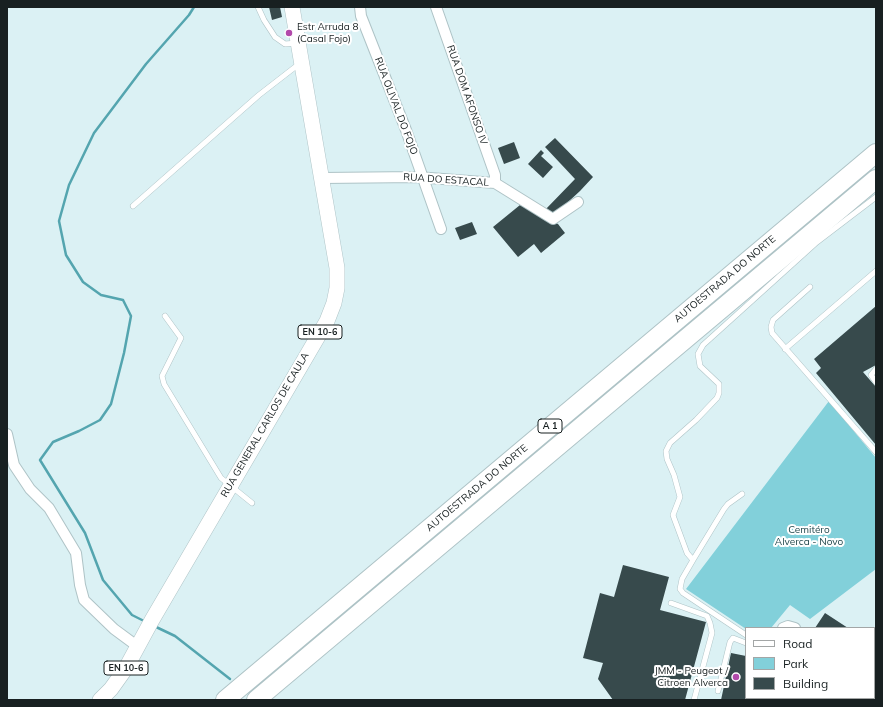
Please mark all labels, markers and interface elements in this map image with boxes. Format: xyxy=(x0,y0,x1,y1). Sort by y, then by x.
place label: Estr Arruda 8 (Casal Fojo) xyxy=(297,21,358,44)
marker: Estr Arruda 8 (Casal Fojo) xyxy=(284,28,294,38)
street label: RUA DOM AFONSO IV xyxy=(444,44,490,146)
street label: RUA OLIVAL DO FOJO xyxy=(372,56,420,156)
street label: RUA DO ESTACAL xyxy=(403,171,489,189)
street label: AUTOESTRADA DO NORTE xyxy=(672,233,778,325)
road number: EN 10-6 xyxy=(298,325,342,339)
street label: RUA GENERAL CARLOS DE CAULA xyxy=(218,350,312,500)
road number: A 1 xyxy=(538,419,562,433)
street label: AUTOESTRADA DO NORTE xyxy=(424,442,530,534)
park label: Cemitéro Alverca - Novo xyxy=(775,524,843,548)
legend xyxy=(745,627,875,699)
text: Road xyxy=(783,636,812,651)
text: Park xyxy=(783,656,808,671)
road number: EN 10-6 xyxy=(104,661,148,675)
place label: JMM - Peugeot / Citroen Alverca xyxy=(654,665,728,688)
marker: JMM - Peugeot / Citroen Alverca xyxy=(731,672,741,682)
text: Building xyxy=(783,676,828,691)

